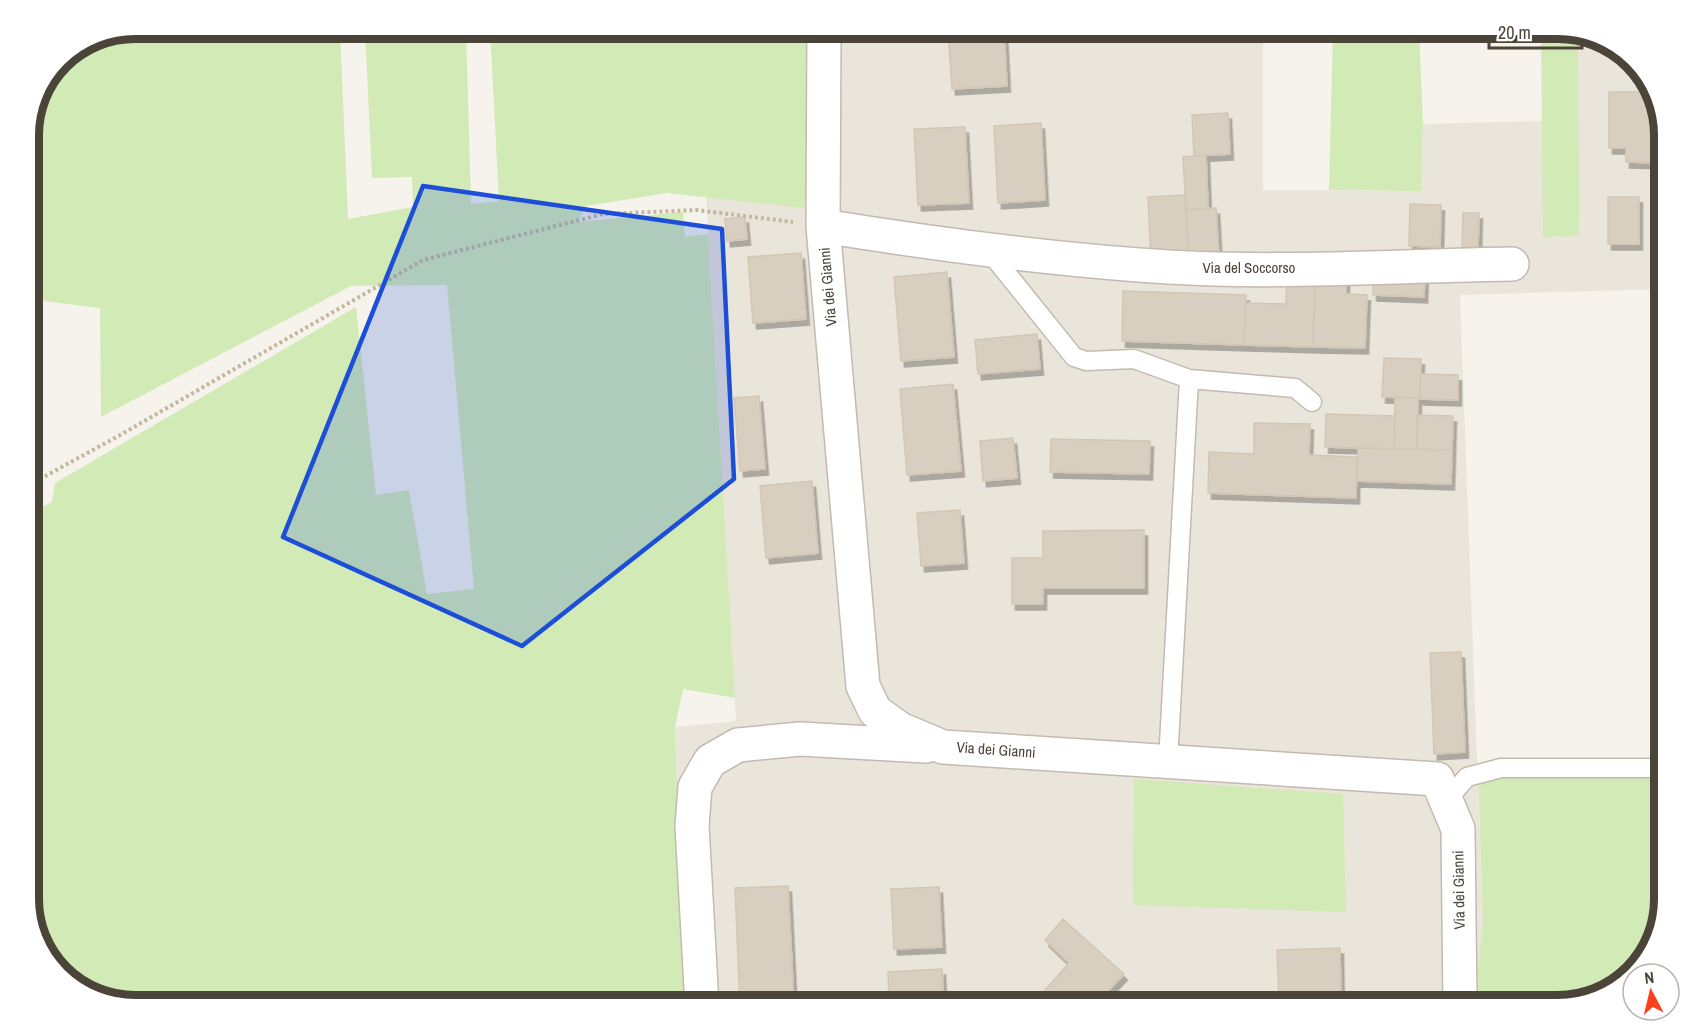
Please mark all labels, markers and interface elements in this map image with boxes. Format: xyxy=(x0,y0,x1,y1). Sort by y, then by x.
scale bar xyxy=(1489,12,1582,50)
text: 20 m xyxy=(1498,20,1531,45)
street label: Via dei Gianni xyxy=(814,247,841,327)
street label: Via del Soccorso xyxy=(1203,257,1296,278)
street label: Via dei Gianni xyxy=(956,736,1036,763)
street label: Via dei Gianni xyxy=(1447,850,1470,930)
north arrow xyxy=(1621,962,1681,1022)
text: N xyxy=(1643,966,1655,989)

